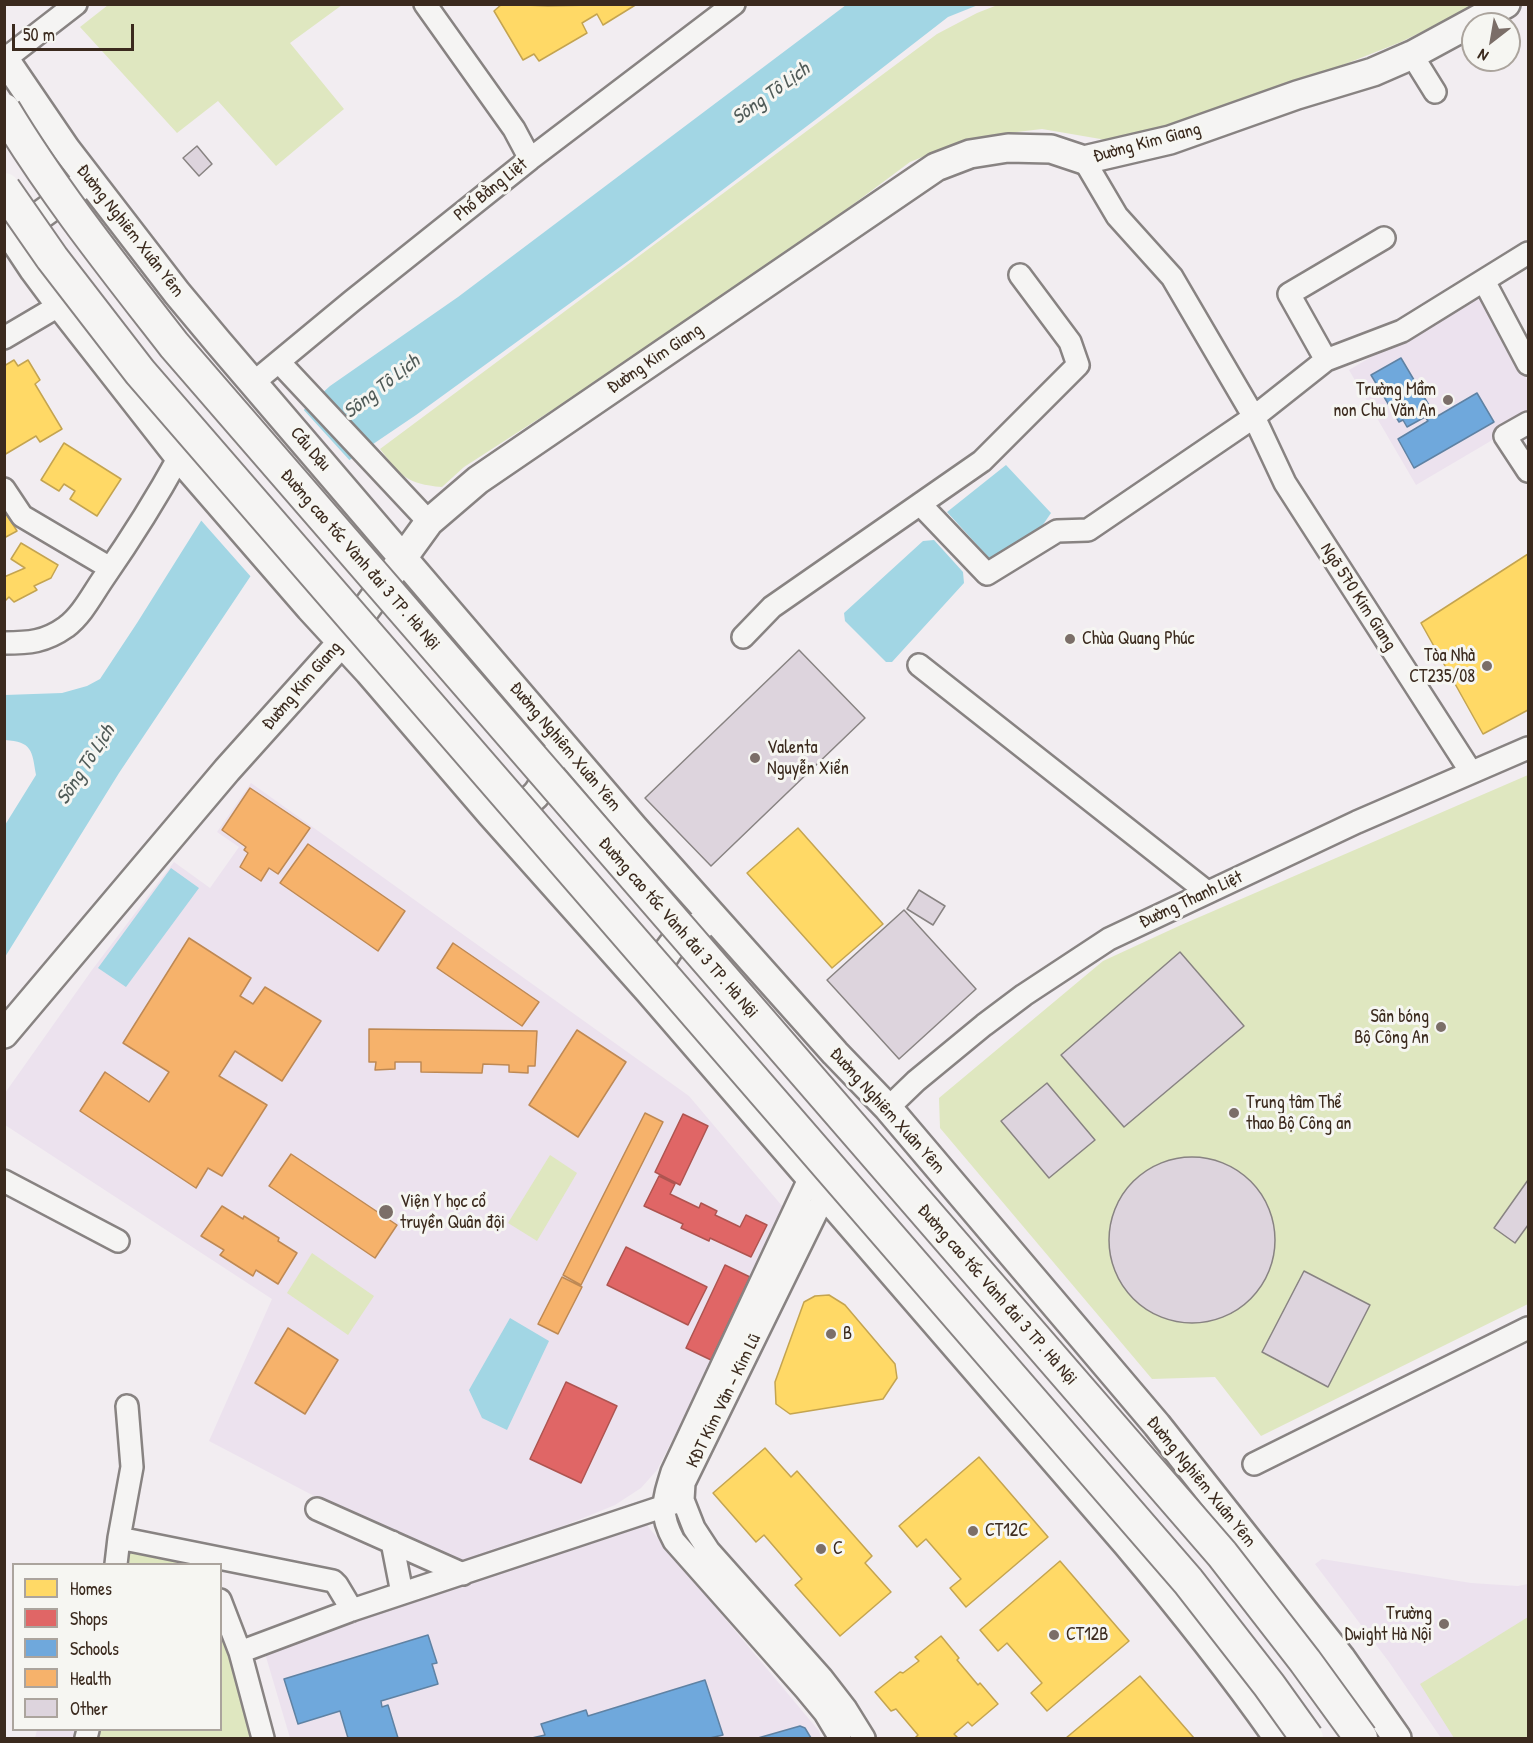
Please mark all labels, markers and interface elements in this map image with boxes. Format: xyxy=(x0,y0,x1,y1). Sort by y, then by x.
scale bar xyxy=(15,12,136,50)
north arrow xyxy=(1461,12,1521,72)
text: 50 m xyxy=(23,22,55,47)
text: N xyxy=(1473,44,1492,67)
water label: Sông Tô Lịch xyxy=(728,58,814,130)
street label: Đường Kim Giang xyxy=(1091,118,1203,168)
street label: Phố Bằng Liệt xyxy=(450,154,532,226)
street label: Đường Nghiêm Xuân Yêm xyxy=(72,160,188,302)
street label: Đường Kim Giang xyxy=(603,319,707,399)
water label: Sông Tô Lịch xyxy=(339,350,425,424)
place label: Trường Mầm non Chu Văn An xyxy=(1333,379,1436,422)
marker: Trường Mầm non Chu Văn An xyxy=(1441,393,1455,407)
street label: Cầu Dậu xyxy=(285,423,335,475)
street label: Đường cao tốc Vành đai 3 TP. Hà Nội xyxy=(276,465,444,655)
street label: Ngõ 570 Kim Giang xyxy=(1315,539,1401,655)
place label: Chùa Quang Phúc xyxy=(1082,628,1195,650)
marker: Chùa Quang Phúc xyxy=(1063,632,1077,646)
street label: Đường Kim Giang xyxy=(258,637,346,735)
place label: Tòa Nhà CT235/08 xyxy=(1409,645,1475,688)
marker: Tòa Nhà CT235/08 xyxy=(1480,659,1494,673)
street label: Đường Nghiêm Xuân Yêm xyxy=(505,678,625,816)
water label: Sông Tô Lịch xyxy=(51,721,121,809)
place label: Valenta Nguyễn Xiển xyxy=(767,737,849,780)
marker: Valenta Nguyễn Xiển xyxy=(748,751,762,765)
street label: Đường cao tốc Vành đai 3 TP. Hà Nội xyxy=(594,833,762,1023)
street label: Đường Thanh Liệt xyxy=(1136,867,1246,933)
place label: Sân bóng Bộ Công An xyxy=(1354,1006,1429,1048)
marker: Sân bóng Bộ Công An xyxy=(1434,1020,1448,1034)
street label: Đường Nghiêm Xuân Yêm xyxy=(825,1044,949,1178)
place label: Trung tâm Thể thao Bộ Công an xyxy=(1246,1092,1351,1134)
marker: Trung tâm Thể thao Bộ Công an xyxy=(1227,1106,1241,1120)
place label: Viện Y học cổ truyền Quân đội xyxy=(400,1191,505,1234)
street label: Đường cao tốc Vành đai 3 TP. Hà Nội xyxy=(913,1200,1081,1390)
marker: Viện Y học cổ truyền Quân đội xyxy=(377,1203,395,1221)
place label: B xyxy=(843,1323,852,1345)
marker: B xyxy=(824,1327,838,1341)
street label: KĐT Kim Văn - Kim Lũ xyxy=(682,1331,766,1471)
street label: Đường Nghiêm Xuân Yêm xyxy=(1142,1412,1260,1552)
place label: CT12C xyxy=(985,1520,1028,1542)
marker: CT12C xyxy=(966,1524,980,1538)
place label: C xyxy=(833,1538,843,1560)
marker: C xyxy=(814,1542,828,1556)
legend xyxy=(12,1563,222,1731)
text: Homes xyxy=(70,1576,112,1601)
place label: Trường Dwight Hà Nội xyxy=(1345,1603,1432,1646)
text: Shops xyxy=(70,1606,108,1631)
marker: Trường Dwight Hà Nội xyxy=(1437,1617,1451,1631)
place label: CT12B xyxy=(1066,1624,1108,1646)
marker: CT12B xyxy=(1047,1628,1061,1642)
text: Schools xyxy=(70,1636,119,1661)
text: Health xyxy=(70,1666,111,1691)
text: Other xyxy=(70,1696,108,1721)

